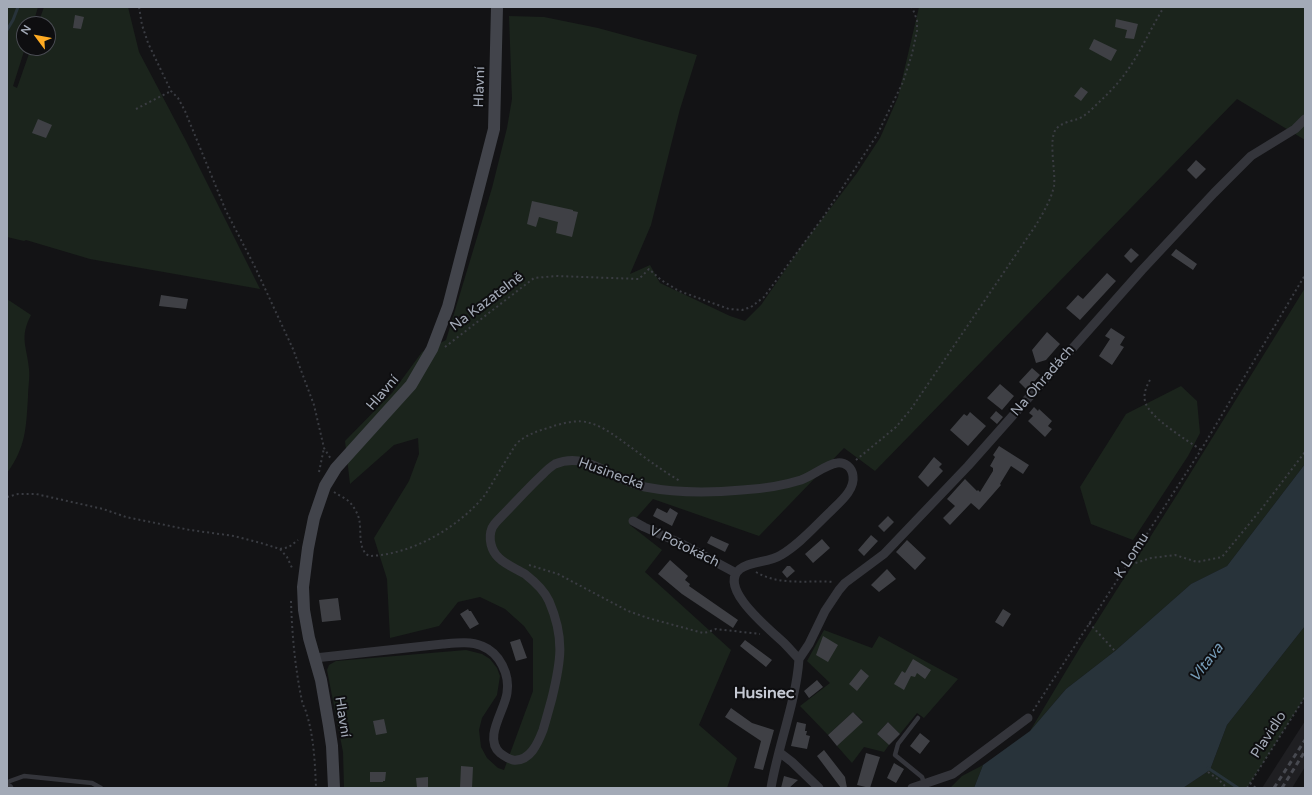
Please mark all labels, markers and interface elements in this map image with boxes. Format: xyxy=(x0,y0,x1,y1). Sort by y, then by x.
north arrow xyxy=(16,16,56,56)
text: N xyxy=(18,23,34,37)
street label: Hlavní xyxy=(471,66,489,108)
street label: Na Kazatelně xyxy=(447,269,527,335)
street label: Na Ohradách xyxy=(1008,342,1078,420)
street label: Hlavní xyxy=(363,372,403,414)
street label: Husinecká xyxy=(576,454,646,494)
street label: V Potokách xyxy=(646,523,722,571)
street label: K Lomu xyxy=(1111,530,1153,582)
water label: Vltava xyxy=(1186,640,1228,686)
district label: Husinec xyxy=(734,684,794,704)
street label: Hlavní xyxy=(330,695,354,739)
street label: Plavidlo xyxy=(1248,708,1290,762)

